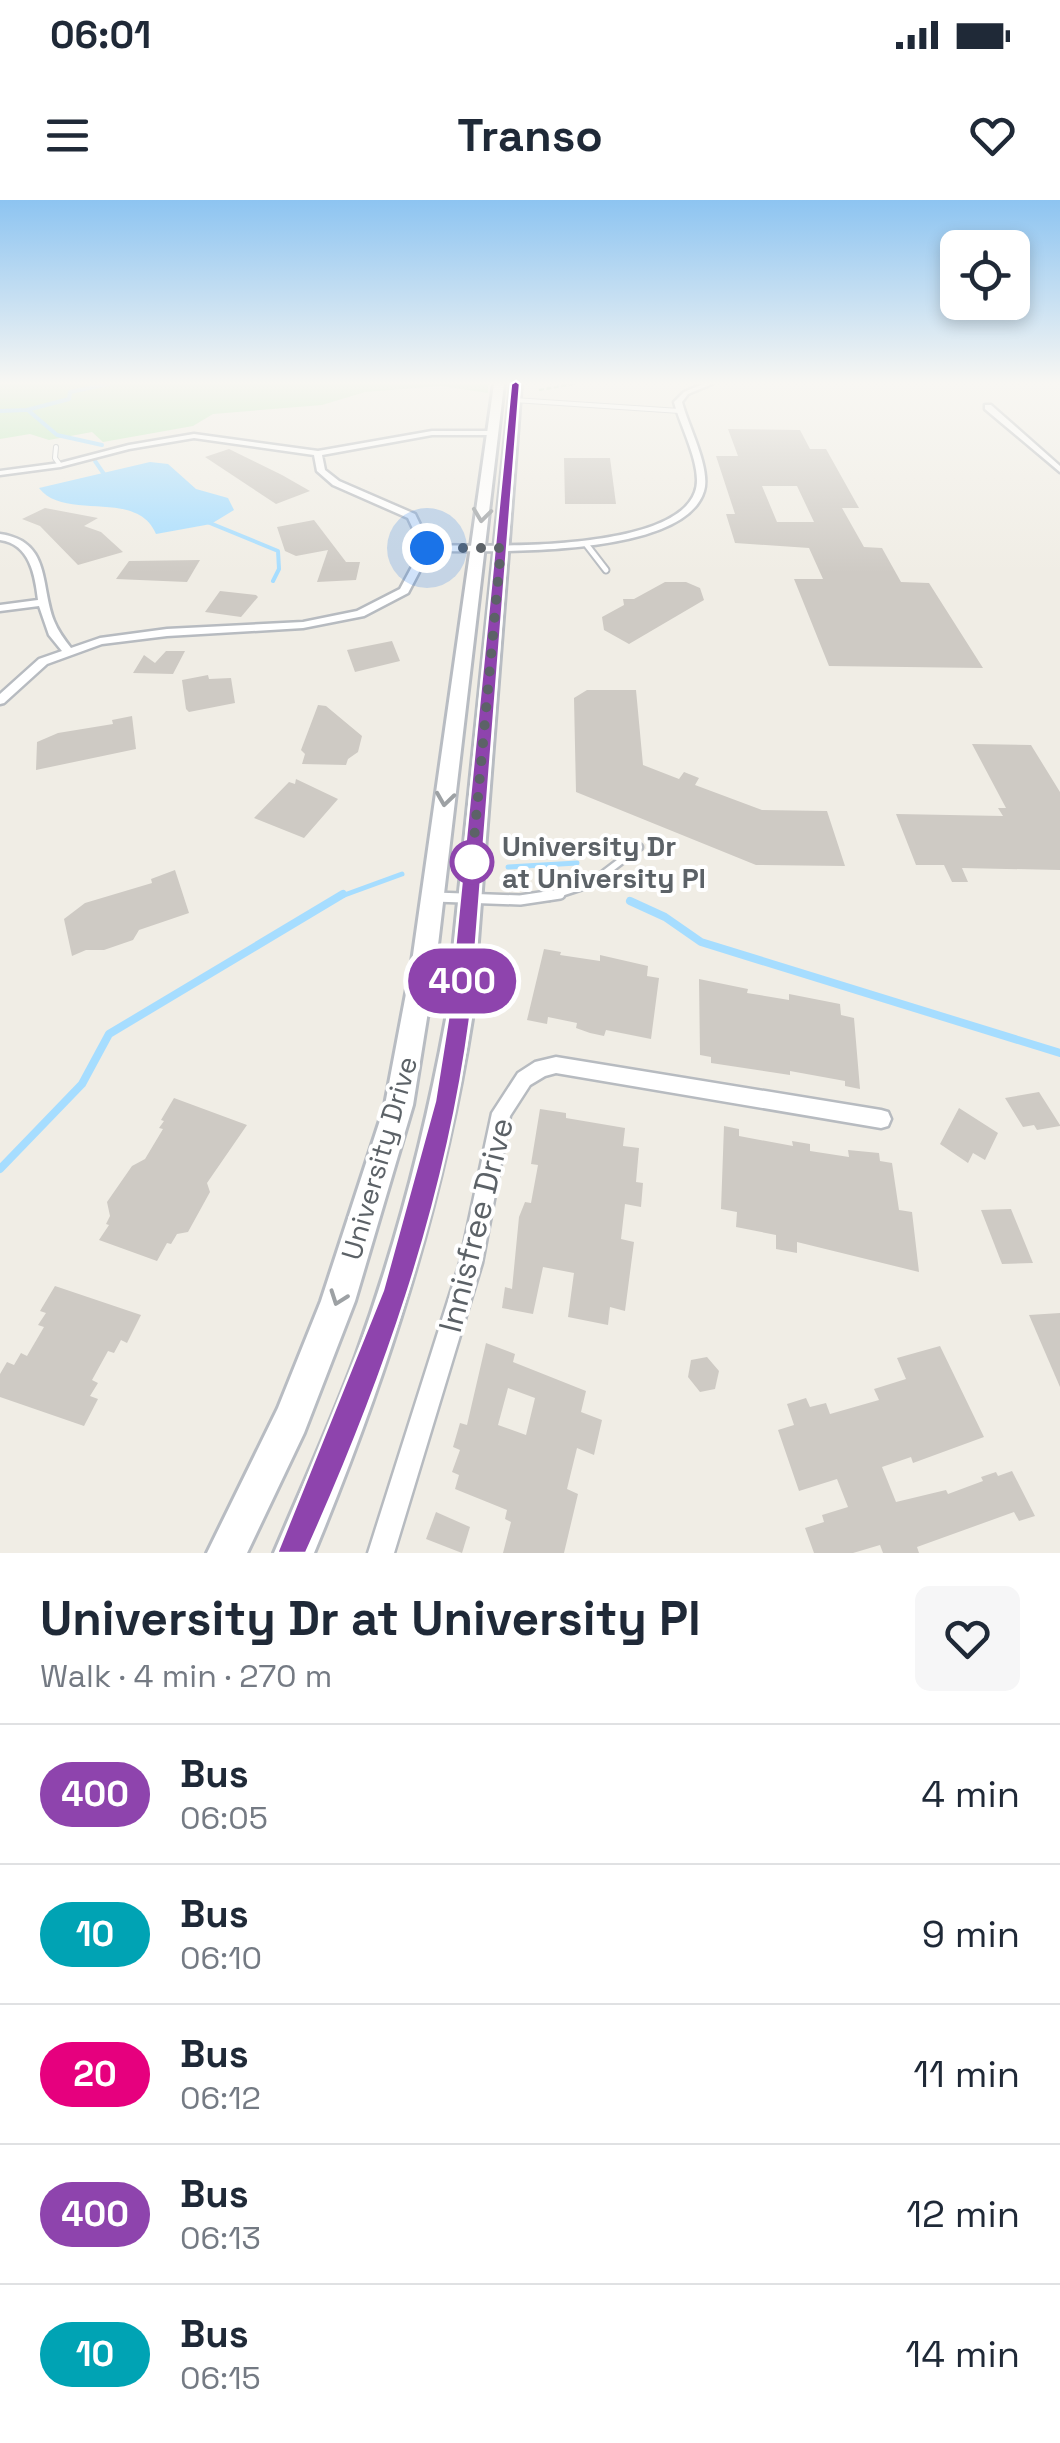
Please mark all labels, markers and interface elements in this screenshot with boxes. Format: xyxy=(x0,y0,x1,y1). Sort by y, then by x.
text: 06:01 xyxy=(50,11,151,59)
text: Transo xyxy=(457,107,603,164)
icon: menu xyxy=(40,108,95,163)
icon: heart xyxy=(965,108,1020,163)
map controls xyxy=(940,230,1030,320)
button: locate xyxy=(940,230,1030,320)
one-way arrow xyxy=(472,507,493,524)
your location xyxy=(402,523,452,573)
one-way arrow xyxy=(435,791,456,807)
place label: University Dr at University Pl xyxy=(502,828,706,896)
marker: University Dr at University Pl xyxy=(451,841,493,883)
line badge: 400 xyxy=(404,948,520,1014)
text: 400 xyxy=(428,959,496,1003)
street label: University Drive xyxy=(333,1052,425,1264)
street label: Innisfree Drive xyxy=(430,1114,522,1336)
one-way arrow xyxy=(329,1288,350,1305)
button: heart xyxy=(915,1586,1020,1691)
text: University Dr at University Pl xyxy=(40,1588,701,1649)
text: Walk · 4 min · 270 m xyxy=(40,1656,332,1696)
text: Bus xyxy=(180,1750,249,1798)
text: 4 min xyxy=(921,1770,1020,1818)
text: 400 xyxy=(61,1772,129,1816)
text: 06:05 xyxy=(180,1798,268,1838)
text: Bus xyxy=(180,1890,249,1938)
text: 9 min xyxy=(922,1910,1020,1958)
text: 10 xyxy=(76,1912,114,1956)
text: 06:10 xyxy=(180,1938,262,1978)
text: Bus xyxy=(180,2030,249,2078)
text: 11 min xyxy=(913,2050,1020,2098)
text: 20 xyxy=(73,2052,117,2096)
text: 06:12 xyxy=(180,2078,261,2118)
text: Bus xyxy=(180,2170,249,2218)
text: 12 min xyxy=(906,2190,1020,2238)
text: 400 xyxy=(61,2192,129,2236)
text: 06:13 xyxy=(180,2218,261,2258)
text: Bus xyxy=(180,2310,249,2358)
text: 14 min xyxy=(905,2330,1020,2378)
text: 10 xyxy=(76,2332,114,2376)
text: 06:15 xyxy=(180,2358,261,2398)

